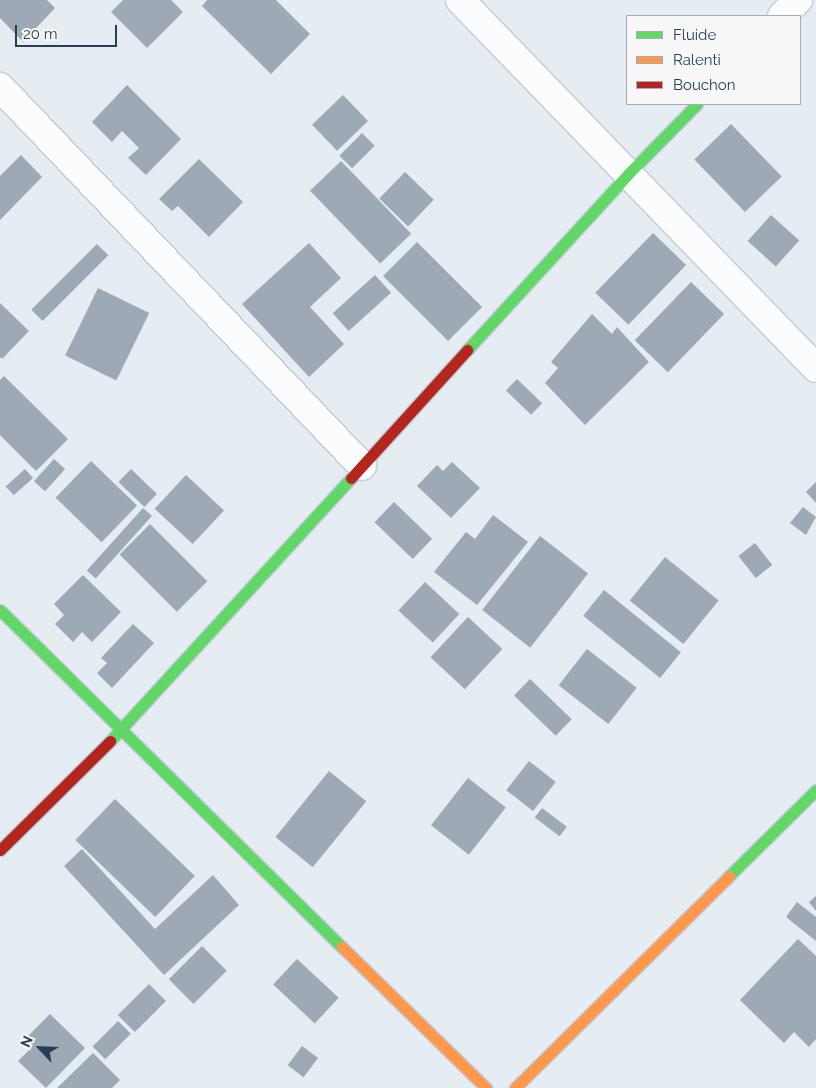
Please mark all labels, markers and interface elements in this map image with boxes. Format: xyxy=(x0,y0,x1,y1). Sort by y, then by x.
scale bar xyxy=(18,15,120,47)
legend xyxy=(626,15,801,105)
text: 20 m xyxy=(23,25,58,43)
text: Fluide xyxy=(673,26,716,44)
text: Ralenti xyxy=(673,51,721,69)
text: Bouchon xyxy=(673,76,735,94)
north arrow xyxy=(15,1023,65,1073)
text: N xyxy=(17,1033,36,1050)

